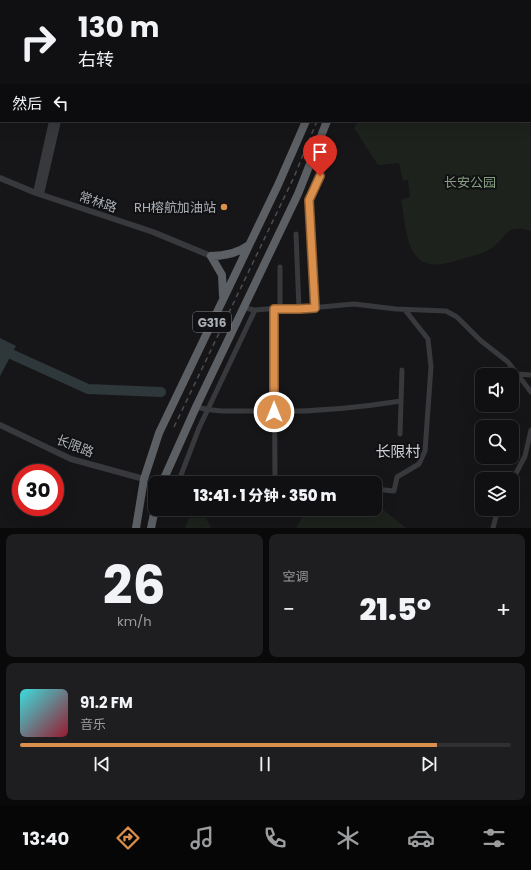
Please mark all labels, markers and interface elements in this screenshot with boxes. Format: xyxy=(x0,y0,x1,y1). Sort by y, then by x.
text: 130 m xyxy=(78,8,159,47)
icon: right xyxy=(12,16,64,68)
text: 右转 xyxy=(78,47,114,72)
icon: left xyxy=(50,92,72,114)
text: 然后 xyxy=(12,93,42,114)
pin xyxy=(303,135,337,176)
icon: arrive xyxy=(309,141,331,163)
park label: 长安公园 xyxy=(444,173,496,192)
street label: 常林路 xyxy=(76,187,120,217)
place label: RH榕航加油站 xyxy=(134,198,216,217)
marker: RH榕航加油站 xyxy=(219,202,229,212)
road number: G316 xyxy=(193,312,231,332)
map controls xyxy=(475,368,519,516)
button: sound xyxy=(475,368,519,412)
position arrow xyxy=(253,391,295,433)
button: search xyxy=(475,420,519,464)
street label: 长限路 xyxy=(53,430,97,462)
district label: 长限村 xyxy=(375,441,421,462)
speed limit sign: 30 xyxy=(12,464,64,516)
button: layers xyxy=(475,472,519,516)
text: 13:41 · 1 分钟 · 350 m xyxy=(193,485,337,506)
text: 26 xyxy=(103,549,166,622)
text: 空调 xyxy=(283,567,309,586)
text: 21.5° xyxy=(359,588,431,631)
text: − xyxy=(283,594,295,625)
text: + xyxy=(496,594,511,625)
text: km/h xyxy=(117,612,152,631)
text: 91.2 FM xyxy=(80,692,133,713)
text: 音乐 xyxy=(80,715,106,734)
icon: previous xyxy=(91,753,113,775)
icon: pause xyxy=(254,753,276,775)
icon: next xyxy=(418,753,440,775)
icon: directions xyxy=(114,824,142,852)
icon: music xyxy=(188,824,216,852)
icon: phone xyxy=(261,824,289,852)
icon: climate xyxy=(334,824,362,852)
icon: car xyxy=(407,824,435,852)
icon: filters xyxy=(480,824,508,852)
text: 13:40 xyxy=(23,826,69,851)

